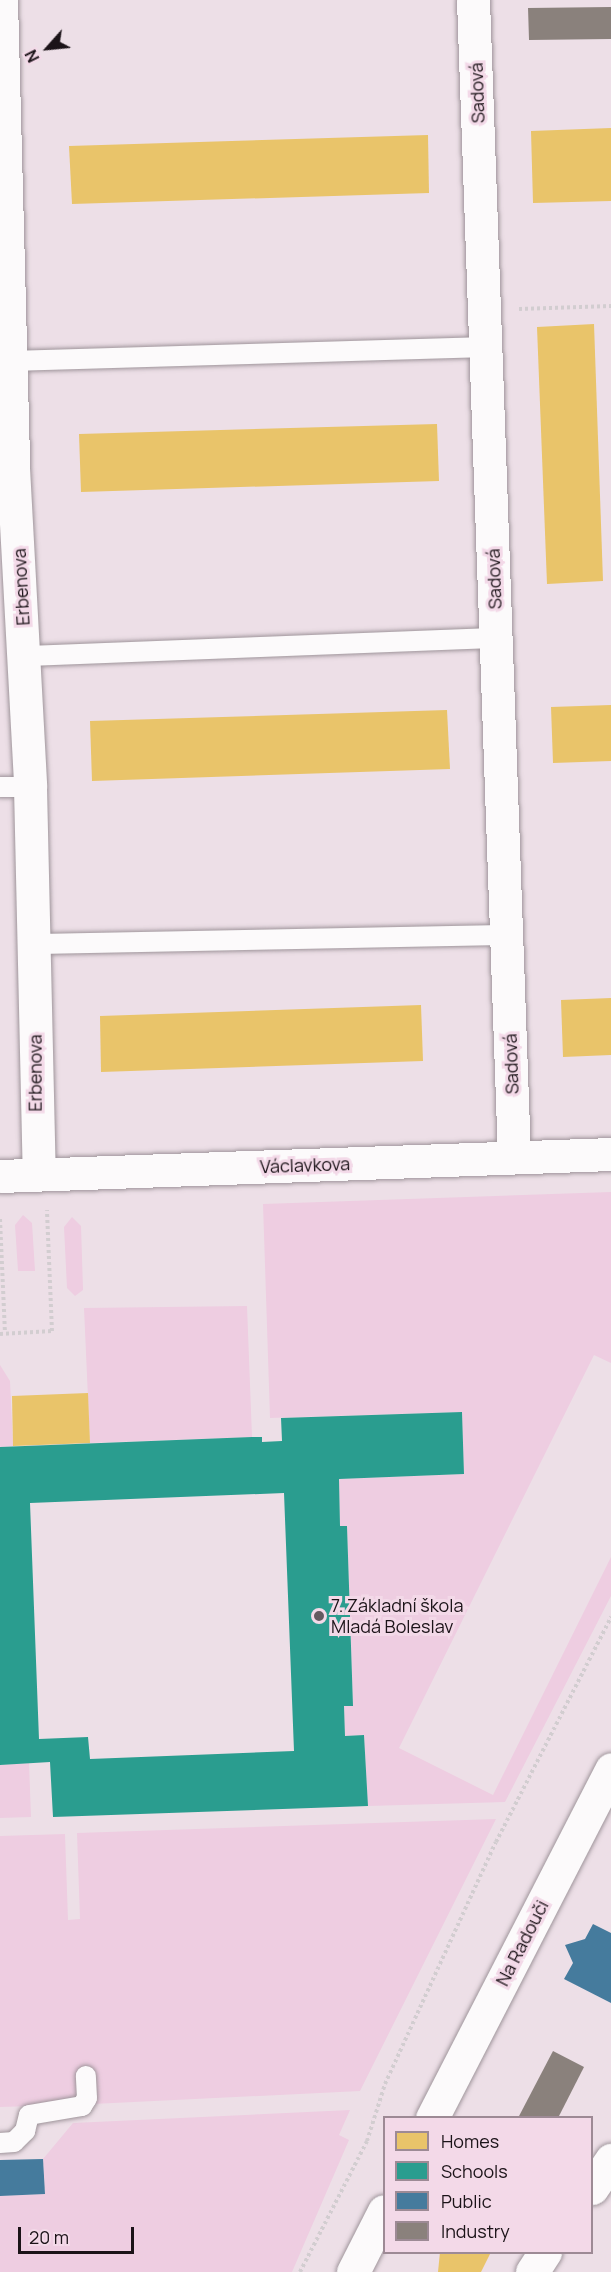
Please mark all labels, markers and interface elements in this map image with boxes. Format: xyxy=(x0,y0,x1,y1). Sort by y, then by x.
north arrow xyxy=(18,18,78,78)
text: N xyxy=(20,46,44,66)
street label: Sadová xyxy=(465,62,489,124)
street label: Erbenova xyxy=(8,548,34,626)
street label: Sadová xyxy=(482,548,506,610)
street label: Sadová xyxy=(499,1033,523,1095)
street label: Erbenova xyxy=(24,1034,46,1112)
street label: Václavkova xyxy=(259,1153,351,1177)
place label: 7. Základní škola Mladá Boleslav xyxy=(331,1595,463,1638)
marker: 7. Základní škola Mladá Boleslav xyxy=(312,1609,326,1623)
street label: Na Radouči xyxy=(491,1897,553,1989)
legend xyxy=(383,2116,593,2254)
text: Homes xyxy=(441,2129,499,2153)
text: Schools xyxy=(441,2159,508,2183)
text: Public xyxy=(441,2189,492,2213)
scale bar xyxy=(21,2215,136,2253)
text: Industry xyxy=(441,2219,510,2243)
text: 20 m xyxy=(29,2225,69,2249)

